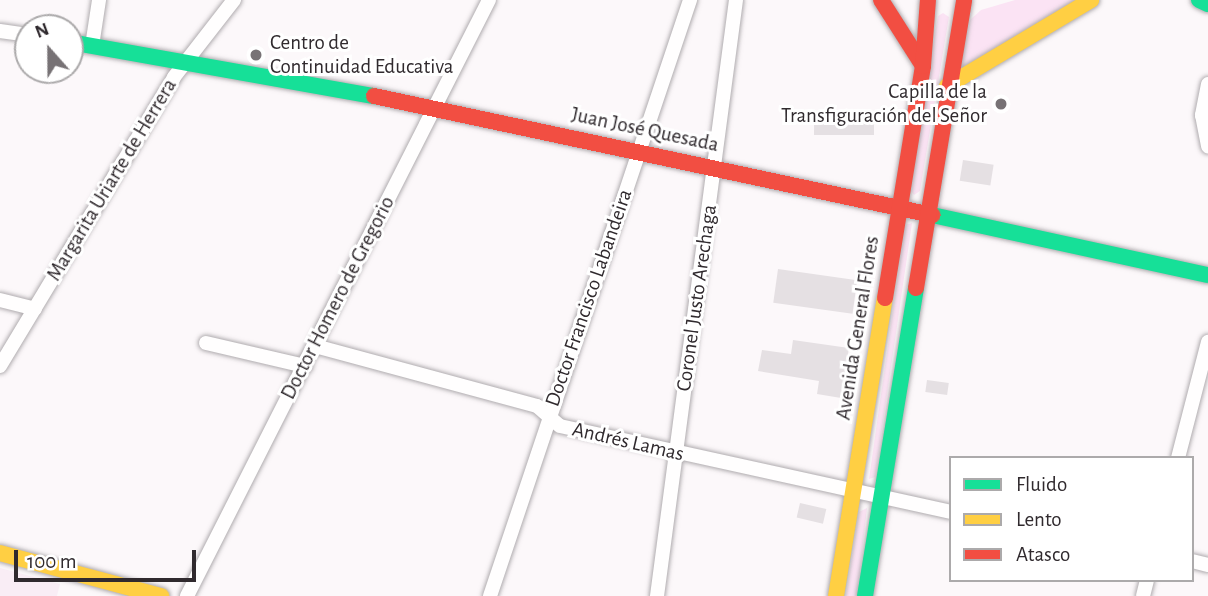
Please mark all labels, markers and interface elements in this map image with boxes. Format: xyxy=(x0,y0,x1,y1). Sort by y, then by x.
north arrow xyxy=(14,14,84,84)
text: N xyxy=(32,20,52,42)
place label: Centro de Continuidad Educativa xyxy=(270,30,453,80)
marker: Centro de Continuidad Educativa xyxy=(248,47,264,63)
street label: Margarita Uriarte de Herrera xyxy=(42,74,182,286)
place label: Capilla de la Transfiguración del Señor xyxy=(781,79,987,129)
marker: Capilla de la Transfiguración del Señor xyxy=(993,96,1009,112)
street label: Juan José Quesada xyxy=(569,102,721,158)
street label: Doctor Francisco Labandeira xyxy=(540,186,638,410)
street label: Doctor Homero de Gregorio xyxy=(276,192,400,404)
street label: Coronel Justo Arechaga xyxy=(671,203,723,393)
street label: Avenida General Flores xyxy=(831,234,885,422)
street label: Andrés Lamas xyxy=(570,417,686,467)
legend xyxy=(949,456,1194,582)
text: Fluido xyxy=(1016,474,1067,495)
text: Lento xyxy=(1016,509,1062,530)
scale bar xyxy=(18,536,200,580)
text: Atasco xyxy=(1016,544,1070,565)
text: 100 m xyxy=(27,551,77,572)

